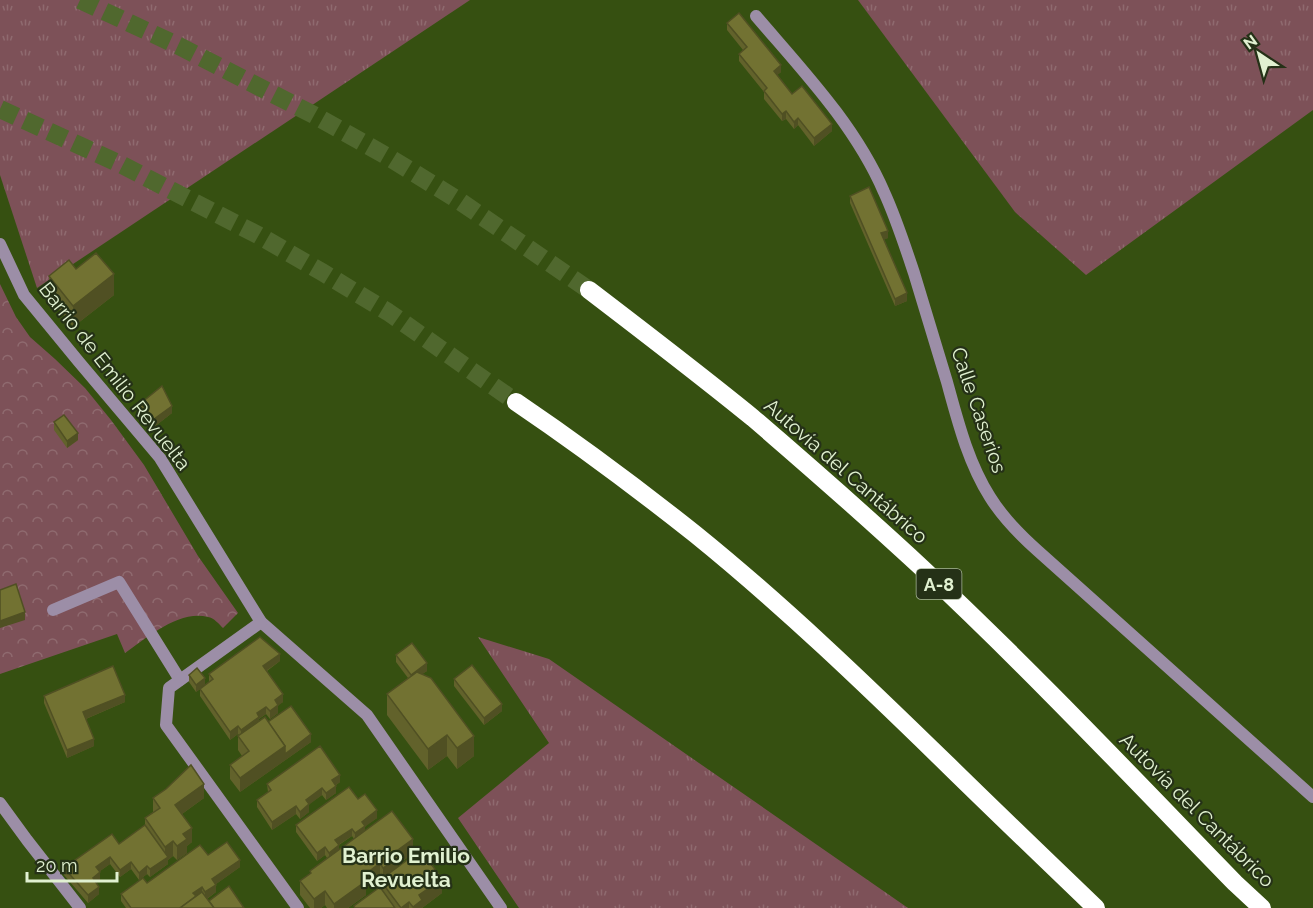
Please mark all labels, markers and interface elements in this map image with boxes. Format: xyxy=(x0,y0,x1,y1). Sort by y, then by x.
north arrow xyxy=(1229,24,1289,84)
text: N xyxy=(1240,31,1261,54)
street label: Barrio de Emilio Revuelta xyxy=(34,277,196,475)
street label: Calle Caserios xyxy=(946,344,1012,476)
street label: Autovía del Cantábrico xyxy=(759,393,933,549)
road number: A-8 xyxy=(916,569,962,599)
street label: Autovía del Cantábrico xyxy=(1115,728,1279,892)
district label: Barrio Emilio Revuelta xyxy=(342,843,470,892)
scale bar xyxy=(27,845,117,883)
text: 20 m xyxy=(36,855,78,876)

